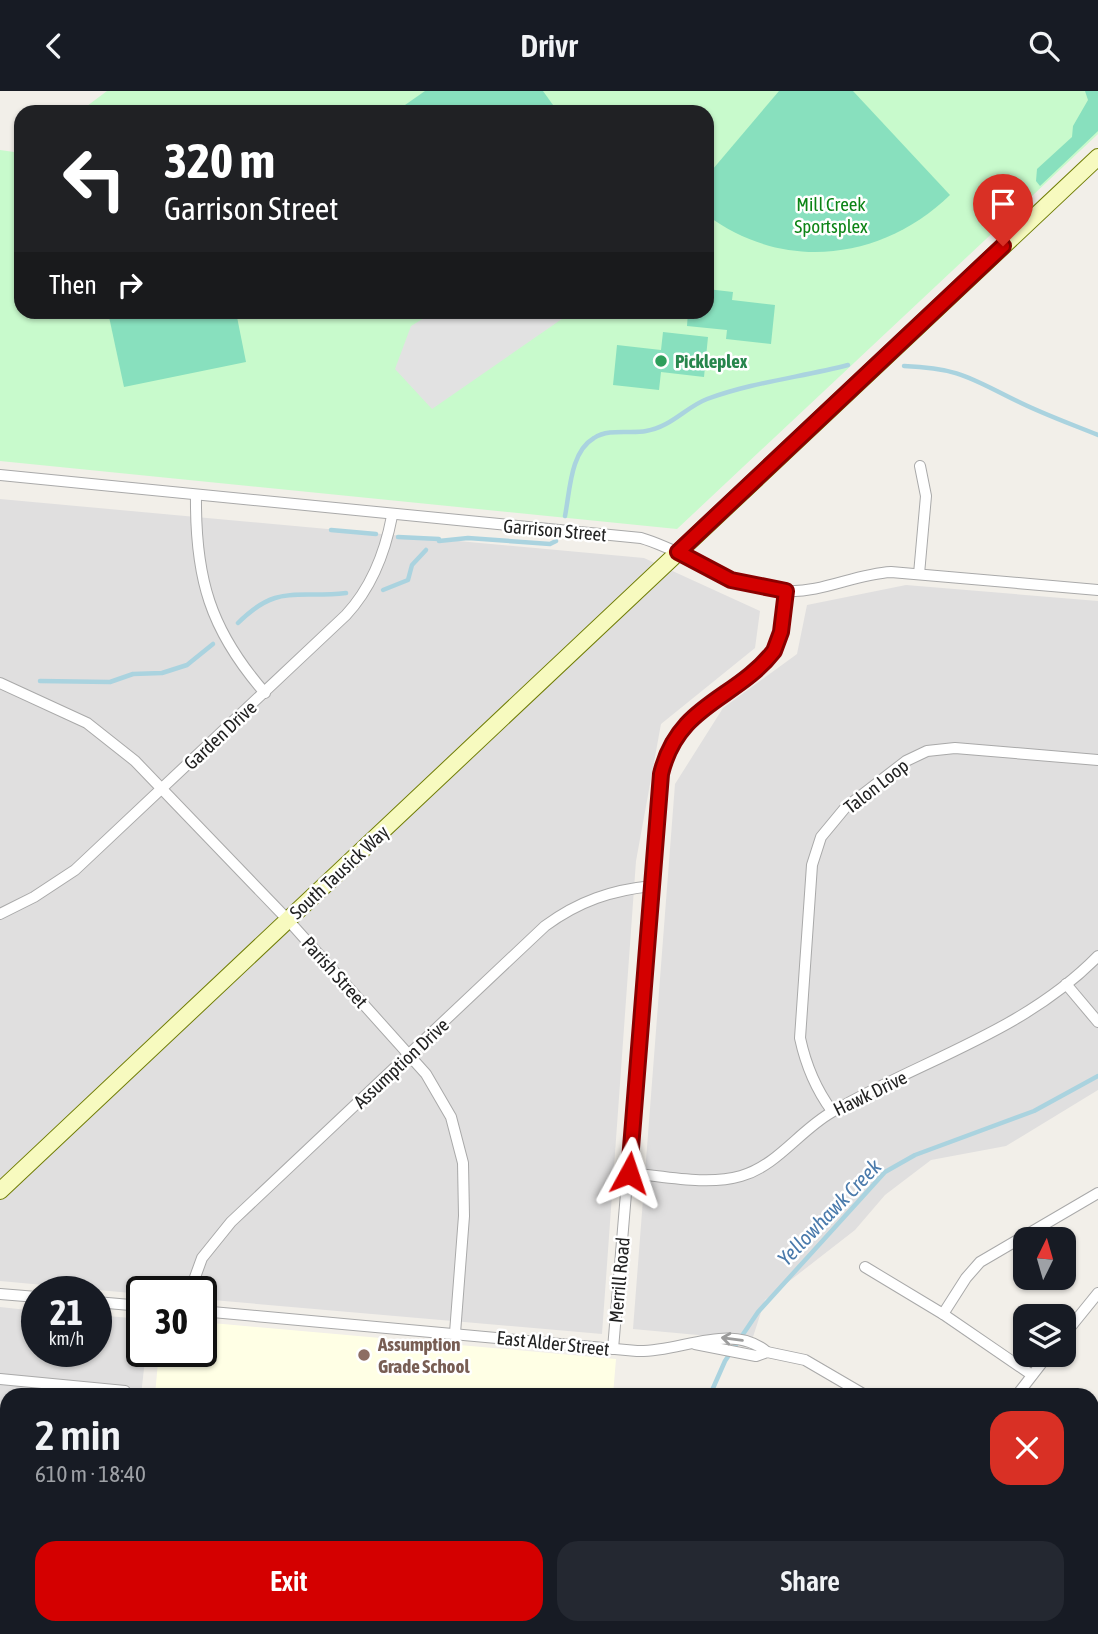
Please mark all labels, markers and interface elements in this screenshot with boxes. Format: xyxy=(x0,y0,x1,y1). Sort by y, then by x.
icon: back xyxy=(35,27,73,65)
text: Drivr xyxy=(520,27,578,64)
icon: search xyxy=(1025,27,1063,65)
text: 320 m xyxy=(164,132,275,188)
icon: left xyxy=(49,133,140,224)
pin xyxy=(973,174,1033,246)
icon: arrive xyxy=(984,185,1022,223)
text: Garrison Street xyxy=(164,190,339,227)
park label: Mill Creek Sportsplex xyxy=(794,193,868,237)
icon: right xyxy=(111,266,149,304)
text: Then xyxy=(49,270,97,300)
place label: Pickleplex xyxy=(675,350,748,372)
marker: Pickleplex xyxy=(653,353,669,369)
street label: Garrison Street xyxy=(502,515,608,545)
street label: Garden Drive xyxy=(179,696,261,774)
street label: Talon Loop xyxy=(839,754,913,818)
street label: South Tausick Way xyxy=(285,820,393,923)
street label: Parish Street xyxy=(297,932,373,1012)
street label: Assumption Drive xyxy=(349,1013,453,1113)
street label: Hawk Drive xyxy=(830,1066,910,1120)
position arrow xyxy=(592,1136,666,1210)
water label: Yellowhawk Creek xyxy=(772,1153,886,1270)
north arrow xyxy=(1013,1227,1076,1290)
map controls xyxy=(1013,1227,1076,1367)
street label: Merrill Road xyxy=(604,1236,634,1324)
speed limit sign: 30 xyxy=(126,1276,217,1367)
text: 21 xyxy=(50,1292,83,1332)
button: layers xyxy=(1013,1304,1076,1367)
street label: East Alder Street xyxy=(495,1326,611,1360)
text: km/h xyxy=(49,1328,84,1349)
place label: Assumption Grade School xyxy=(377,1333,470,1377)
one-way arrow xyxy=(721,1333,744,1346)
marker: Assumption Grade School xyxy=(356,1347,372,1363)
text: 2 min xyxy=(35,1411,121,1459)
button: close xyxy=(990,1411,1064,1485)
text: 610 m · 18:40 xyxy=(35,1461,146,1487)
button: Exit xyxy=(35,1541,543,1621)
button: Share xyxy=(557,1541,1064,1621)

